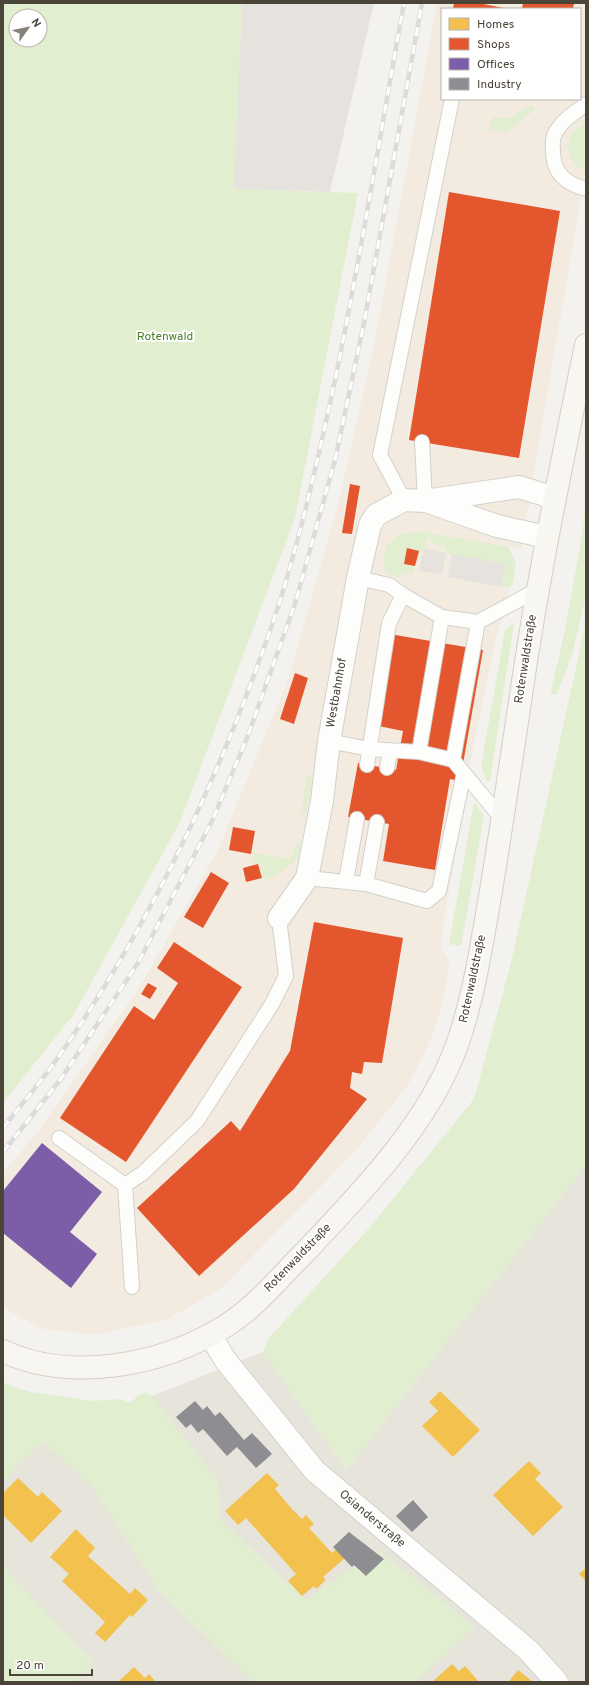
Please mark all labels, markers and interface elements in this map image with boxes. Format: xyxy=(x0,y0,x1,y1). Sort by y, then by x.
north arrow xyxy=(8,8,48,48)
legend xyxy=(441,8,581,100)
text: N xyxy=(28,16,44,30)
text: Homes xyxy=(477,17,514,33)
text: Shops xyxy=(477,37,510,53)
text: Offices xyxy=(477,57,515,73)
text: Industry xyxy=(477,77,522,93)
park label: Rotenwald xyxy=(137,329,193,345)
street label: Rotenwaldstraße xyxy=(511,613,541,705)
street label: Westbahnhof xyxy=(323,657,351,729)
street label: Rotenwaldstraße xyxy=(456,933,490,1025)
street label: Rotenwaldstraße xyxy=(261,1220,335,1296)
street label: Osianderstraße xyxy=(336,1487,408,1551)
scale bar xyxy=(10,1651,92,1677)
text: 20 m xyxy=(16,1658,44,1674)

